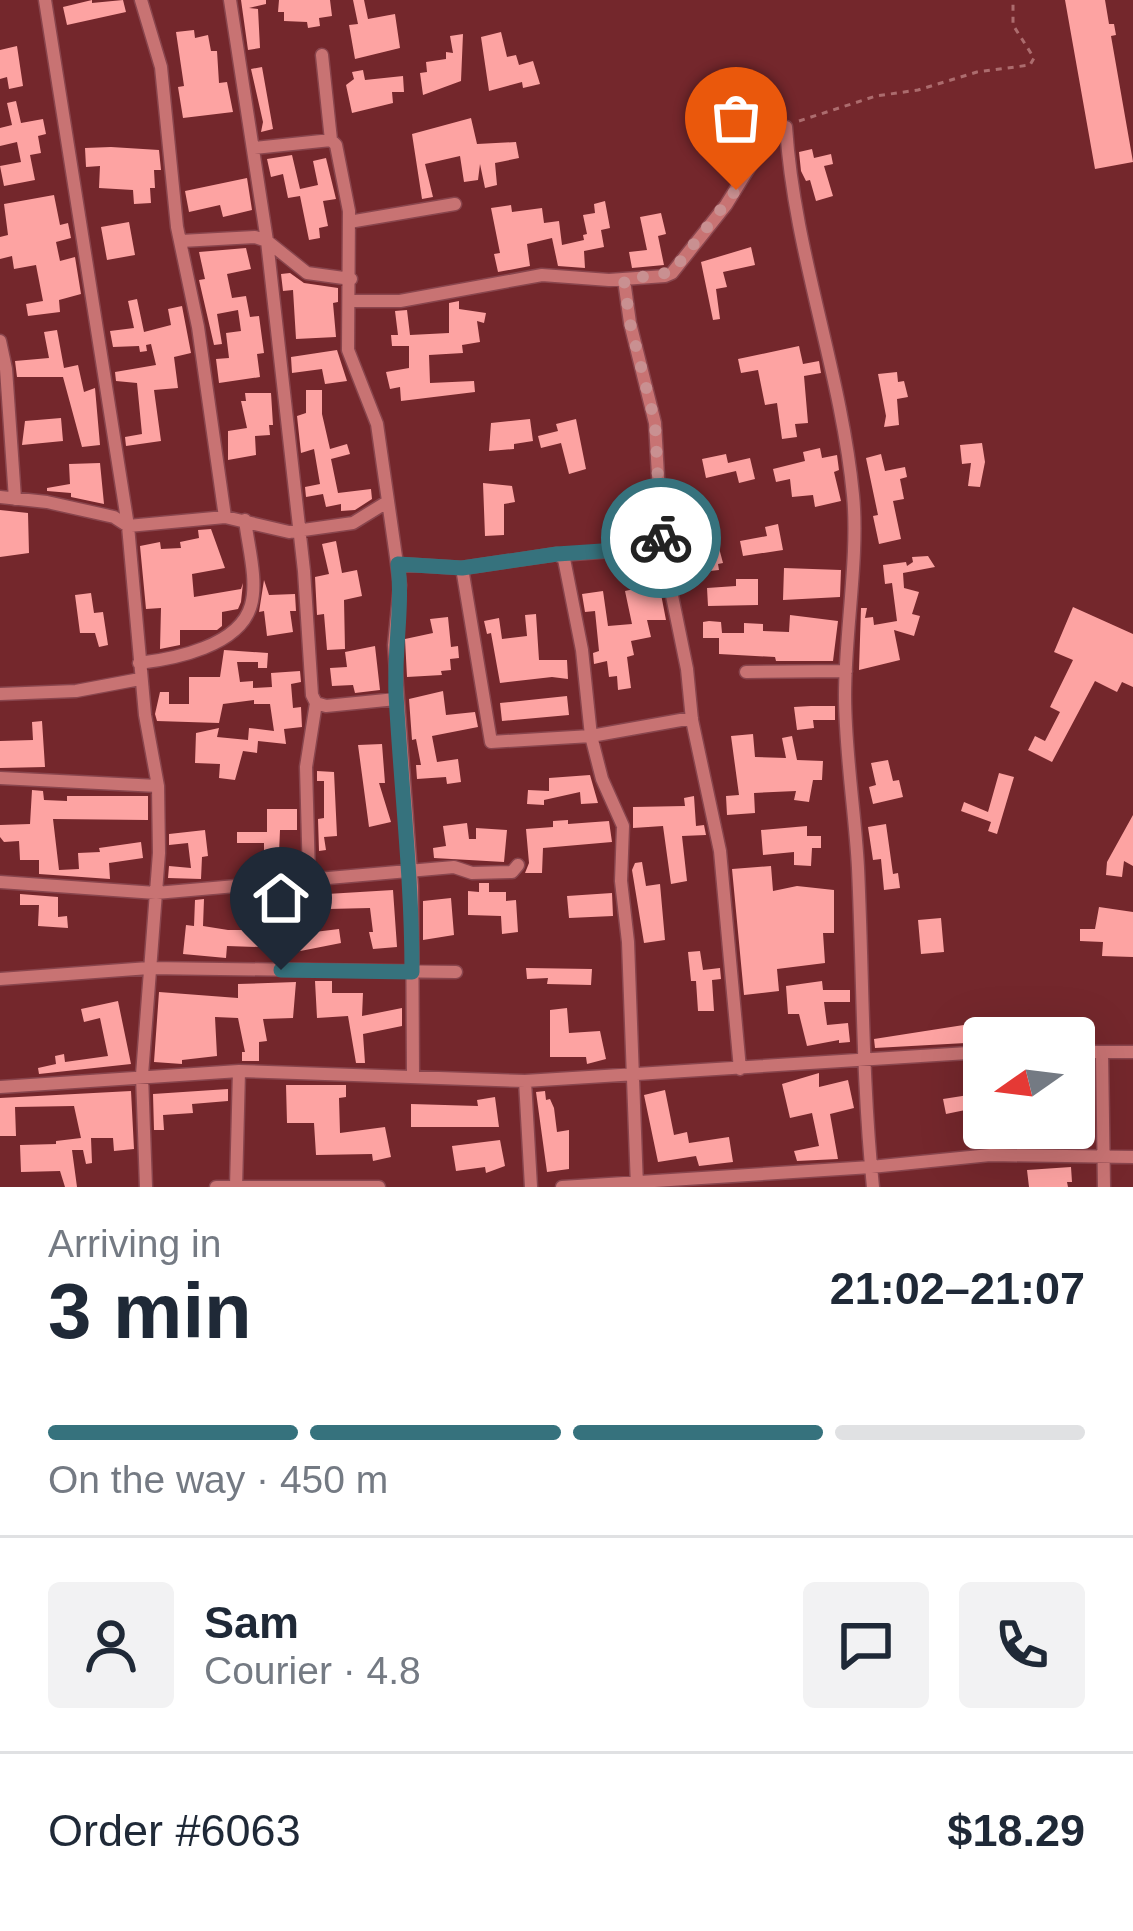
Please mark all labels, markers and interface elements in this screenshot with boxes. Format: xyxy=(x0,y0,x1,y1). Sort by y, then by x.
pin xyxy=(685,67,787,190)
icon: bag xyxy=(703,85,769,151)
courier xyxy=(601,478,721,598)
icon: bike xyxy=(628,505,694,571)
pin xyxy=(230,847,332,970)
icon: home xyxy=(248,865,314,931)
north arrow xyxy=(963,1017,1095,1149)
map controls xyxy=(963,1017,1095,1149)
text: Arriving in xyxy=(48,1222,221,1265)
text: 21:02–21:07 xyxy=(830,1263,1085,1314)
text: 3 min xyxy=(48,1267,252,1355)
text: On the way · 450 m xyxy=(48,1458,388,1501)
button: person xyxy=(48,1582,174,1708)
button: chat xyxy=(803,1582,929,1708)
button: phone xyxy=(959,1582,1085,1708)
text: Sam xyxy=(204,1597,299,1648)
text: Courier · 4.8 xyxy=(204,1649,421,1692)
text: Order #6063 xyxy=(48,1805,301,1856)
text: $18.29 xyxy=(947,1805,1085,1856)

